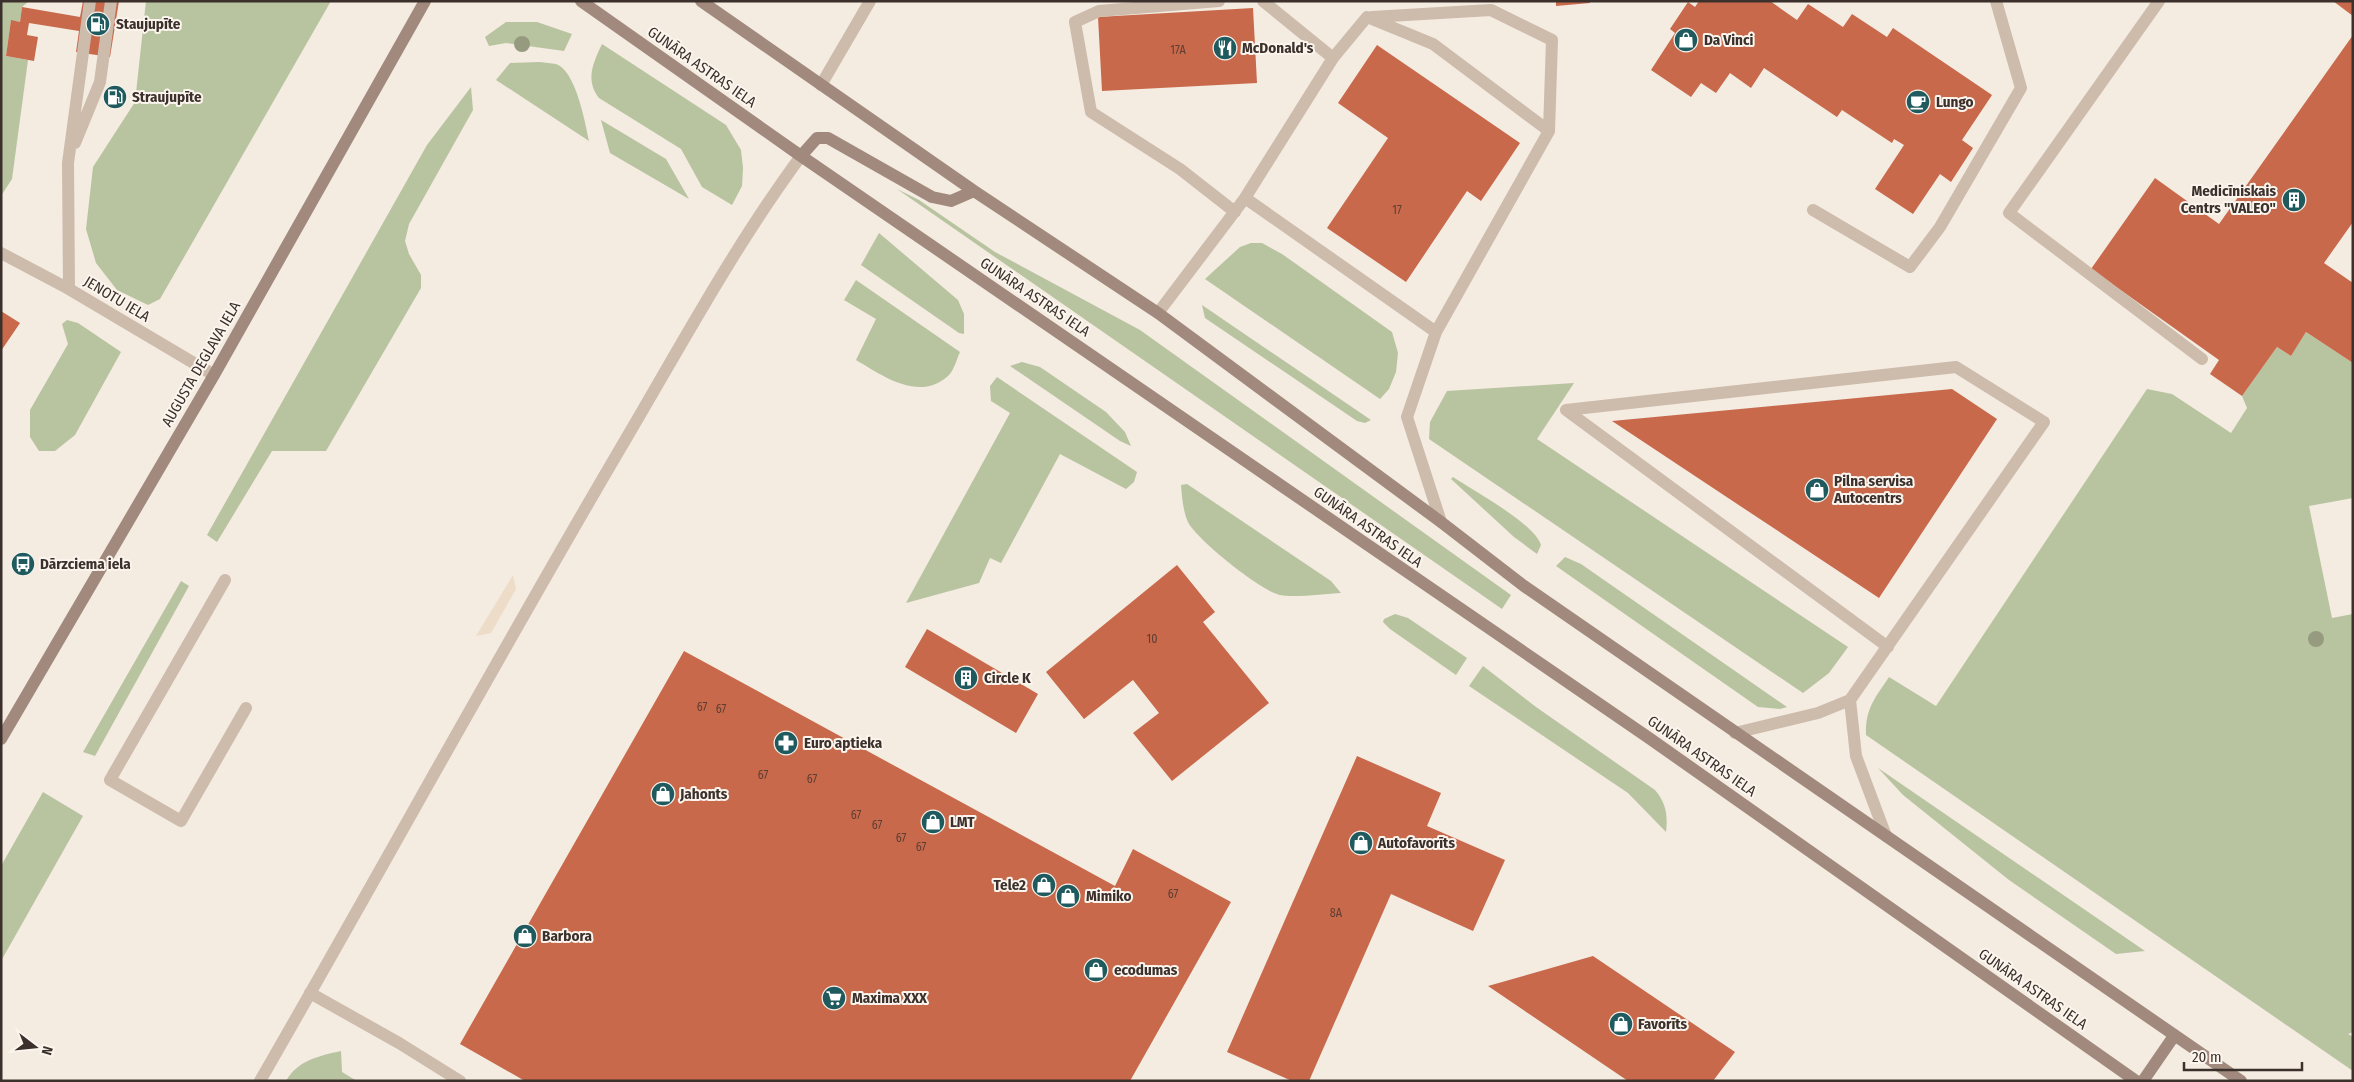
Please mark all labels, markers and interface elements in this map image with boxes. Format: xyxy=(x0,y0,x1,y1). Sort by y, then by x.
fuel station icon: Staujupīte xyxy=(85,11,111,37)
place label: Staujupīte xyxy=(116,15,181,33)
street label: GUNĀRA ASTRAS IELA xyxy=(644,23,760,111)
shop icon: Da Vinci xyxy=(1673,27,1699,53)
place label: Da Vinci xyxy=(1704,31,1754,49)
restaurant icon: McDonald's xyxy=(1212,35,1238,61)
place label: McDonald's xyxy=(1242,39,1314,57)
house number: 17A xyxy=(1170,43,1186,57)
fuel station icon: Straujupīte xyxy=(102,84,128,110)
place label: Straujupīte xyxy=(132,88,202,106)
cafe icon: Lungo xyxy=(1905,89,1931,115)
place label: Lungo xyxy=(1936,93,1974,111)
place label: Medicīniskais Centrs "VALEO" xyxy=(2181,182,2276,217)
building icon: Medicīniskais Centrs "VALEO" xyxy=(2281,187,2307,213)
house number: 17 xyxy=(1392,203,1402,217)
street label: GUNĀRA ASTRAS IELA xyxy=(977,254,1093,340)
street label: JENOTU IELA xyxy=(81,272,153,326)
street label: AUGUSTA DEGLAVA IELA xyxy=(158,298,244,430)
place label: Pilna servisa Autocentrs xyxy=(1833,472,1914,507)
shop icon: Pilna servisa Autocentrs xyxy=(1804,477,1830,503)
street label: GUNĀRA ASTRAS IELA xyxy=(1310,483,1426,571)
bus stop icon: Dārzciema iela xyxy=(10,551,36,577)
place label: Dārzciema iela xyxy=(40,555,131,573)
house number: 10 xyxy=(1147,632,1157,646)
building icon: Circle K xyxy=(953,665,979,691)
place label: Circle K xyxy=(984,669,1031,687)
house number: 67 xyxy=(697,700,707,714)
house number: 67 xyxy=(716,702,726,716)
street label: GUNĀRA ASTRAS IELA xyxy=(1644,712,1760,800)
pharmacy icon: Euro aptieka xyxy=(773,730,799,756)
place label: Euro aptieka xyxy=(804,734,883,752)
house number: 67 xyxy=(758,768,768,782)
house number: 67 xyxy=(807,772,817,786)
shop icon: Jahonts xyxy=(650,781,676,807)
place label: Jahonts xyxy=(679,785,728,803)
house number: 67 xyxy=(851,808,861,822)
shop icon: LMT xyxy=(920,809,946,835)
place label: LMT xyxy=(950,813,975,831)
house number: 67 xyxy=(872,818,882,832)
shop icon: Autofavorīts xyxy=(1348,830,1374,856)
house number: 67 xyxy=(896,831,906,845)
place label: Autofavorīts xyxy=(1377,834,1455,852)
house number: 67 xyxy=(916,840,926,854)
shop icon: Tele2 xyxy=(1031,872,1057,898)
place label: Tele2 xyxy=(994,876,1026,894)
shop icon: Mimiko xyxy=(1055,883,1081,909)
place label: Mimiko xyxy=(1086,887,1131,905)
house number: 67 xyxy=(1168,887,1178,901)
house number: 8A xyxy=(1330,906,1343,920)
shop icon: Barbora xyxy=(512,923,538,949)
place label: Barbora xyxy=(542,927,593,945)
street label: GUNĀRA ASTRAS IELA xyxy=(1975,945,2091,1033)
shop icon: ecodumas xyxy=(1083,957,1109,983)
place label: ecodumas xyxy=(1114,961,1178,979)
supermarket icon: Maxima XXX xyxy=(821,985,847,1011)
place label: Maxima XXX xyxy=(852,989,928,1007)
shop icon: Favorīts xyxy=(1608,1011,1634,1037)
place label: Favorīts xyxy=(1638,1015,1688,1033)
north arrow xyxy=(10,1022,60,1072)
scale bar xyxy=(2184,1040,2302,1072)
text: N xyxy=(38,1044,56,1057)
text: 20 m xyxy=(2192,1048,2222,1066)

